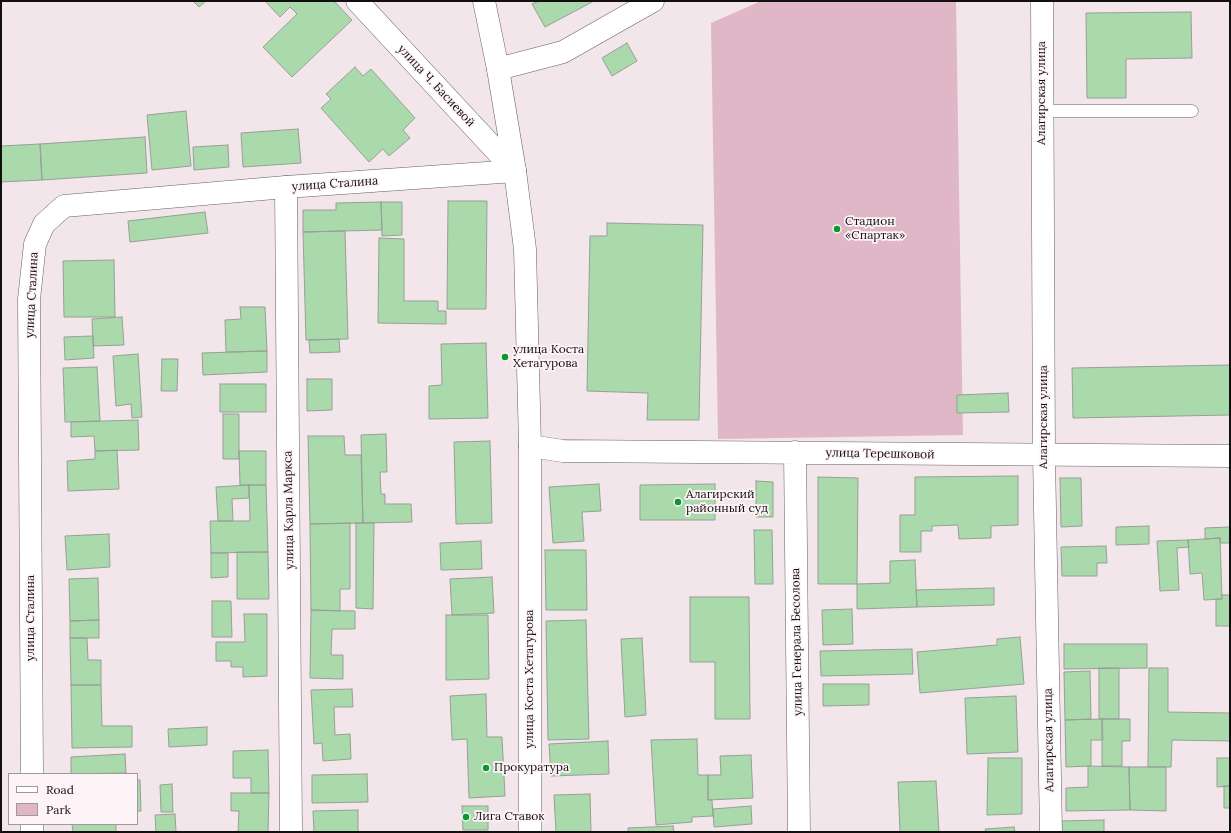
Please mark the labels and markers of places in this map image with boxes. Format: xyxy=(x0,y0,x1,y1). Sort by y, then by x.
place label: Стадион «Спартак» xyxy=(845,215,905,243)
marker: Стадион «Спартак» xyxy=(832,224,842,234)
place label: улица Коста Хетагурова xyxy=(513,343,584,371)
marker: улица Коста Хетагурова xyxy=(500,352,510,362)
place label: Алагирский районный суд xyxy=(686,488,768,516)
marker: Алагирский районный суд xyxy=(673,497,683,507)
place label: Прокуратура xyxy=(494,761,569,775)
marker: Прокуратура xyxy=(481,763,491,773)
place label: Лига Ставок xyxy=(474,810,545,824)
marker: Лига Ставок xyxy=(461,812,471,822)

